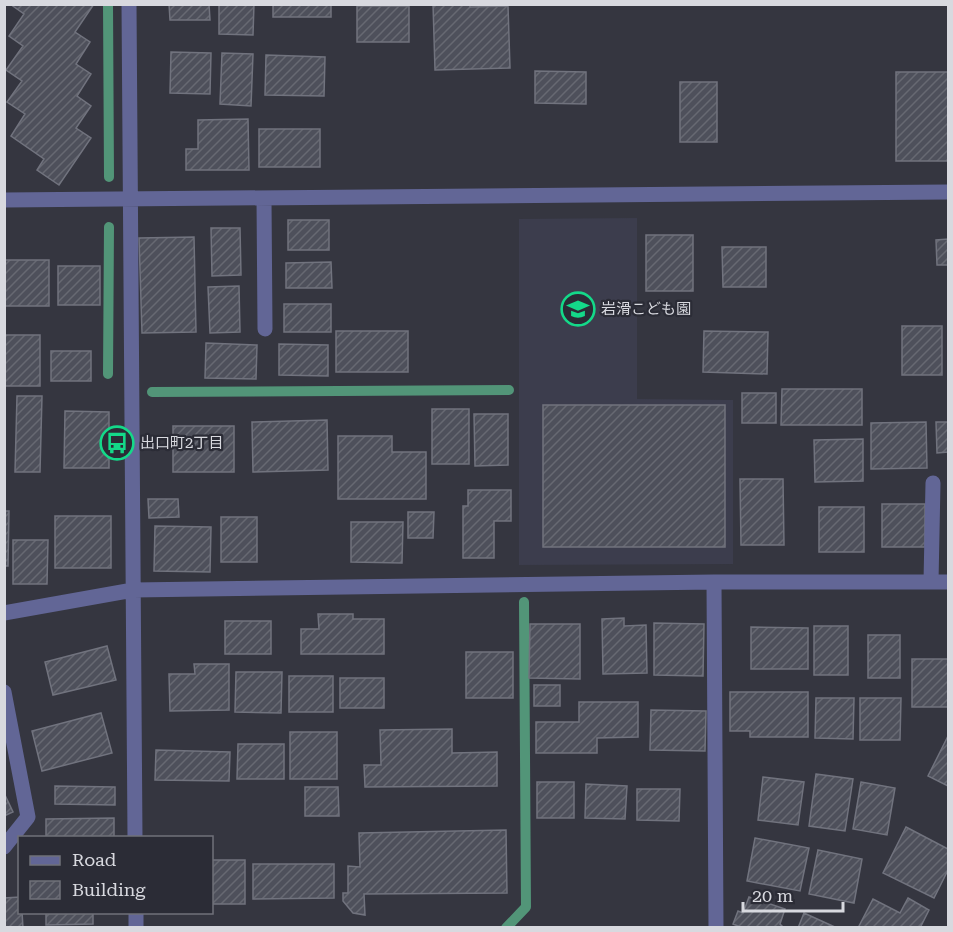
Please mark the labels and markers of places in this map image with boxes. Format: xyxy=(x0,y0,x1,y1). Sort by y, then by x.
school or university icon: 岩滑こども園 xyxy=(560,291,596,327)
place label: 岩滑こども園 xyxy=(601,300,691,318)
bus stop icon: 出口町2丁目 xyxy=(99,425,135,461)
place label: 出口町2丁目 xyxy=(140,434,223,452)

